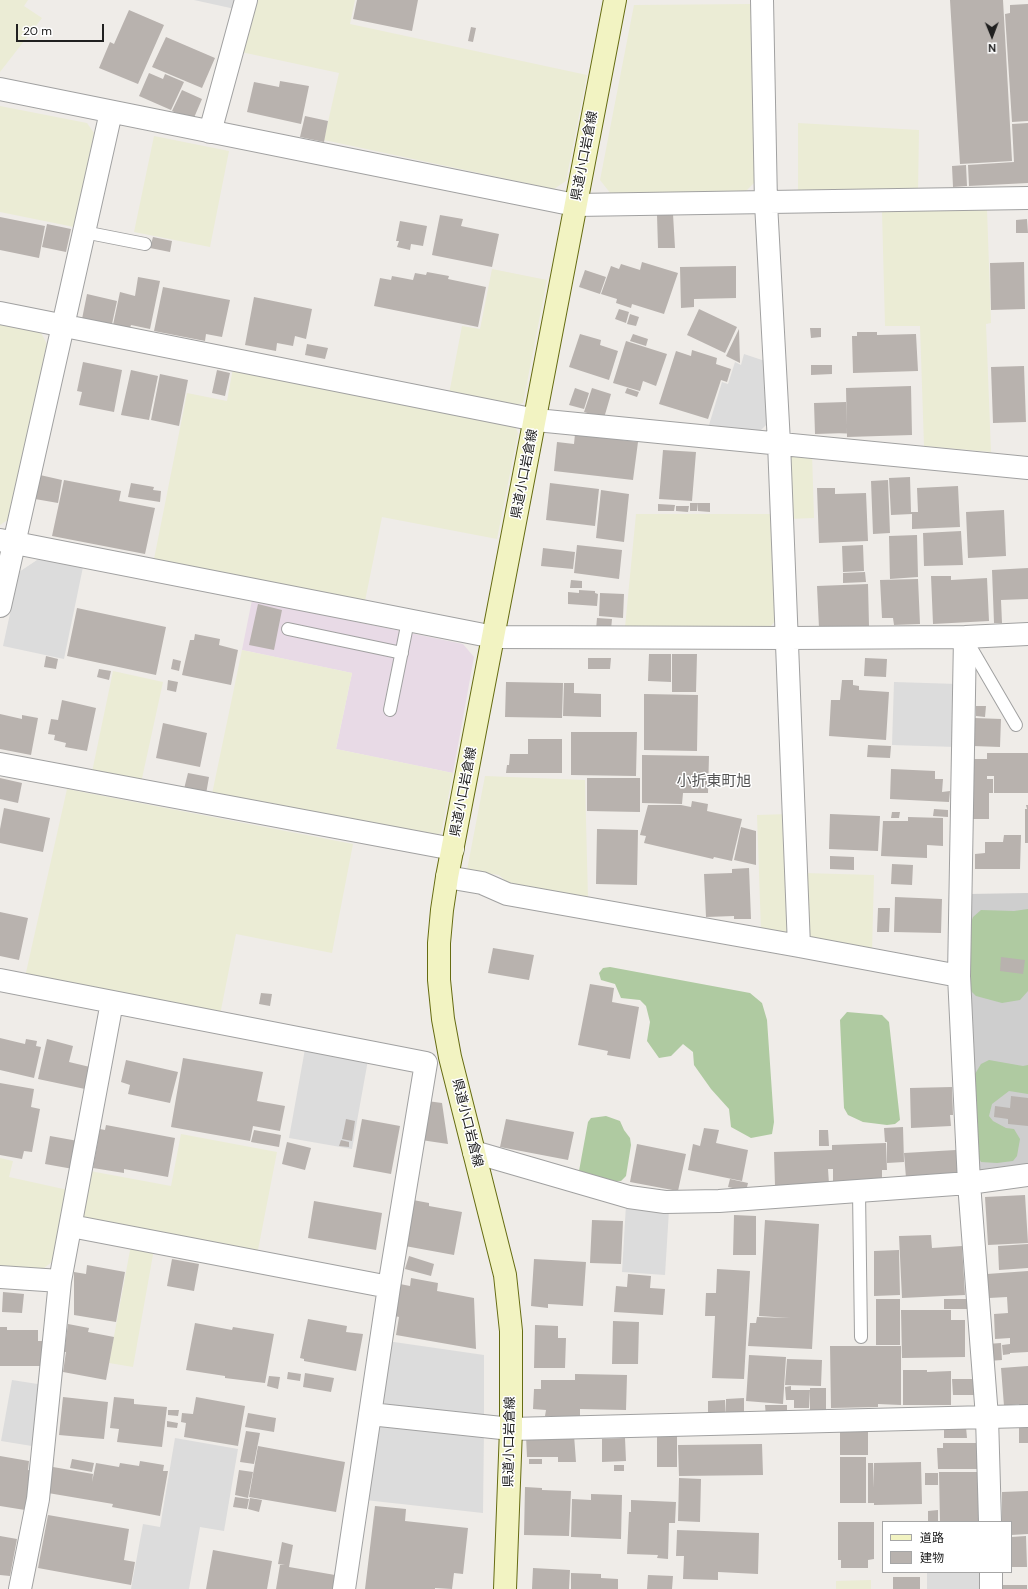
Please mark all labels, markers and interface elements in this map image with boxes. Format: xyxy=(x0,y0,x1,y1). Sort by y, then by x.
scale bar xyxy=(18,16,106,42)
north arrow xyxy=(972,16,1012,56)
text: 20 m xyxy=(23,23,52,39)
text: N xyxy=(988,41,996,55)
street label: 県道小口岩倉線 xyxy=(569,110,601,202)
street label: 県道小口岩倉線 xyxy=(509,428,541,520)
street label: 県道小口岩倉線 xyxy=(448,746,480,838)
district label: 小折東町旭 xyxy=(677,773,751,791)
street label: 県道小口岩倉線 xyxy=(448,1077,486,1169)
street label: 県道小口岩倉線 xyxy=(501,1396,519,1488)
legend xyxy=(882,1521,1012,1573)
text: 道路 xyxy=(920,1530,944,1546)
text: 建物 xyxy=(920,1550,944,1566)

